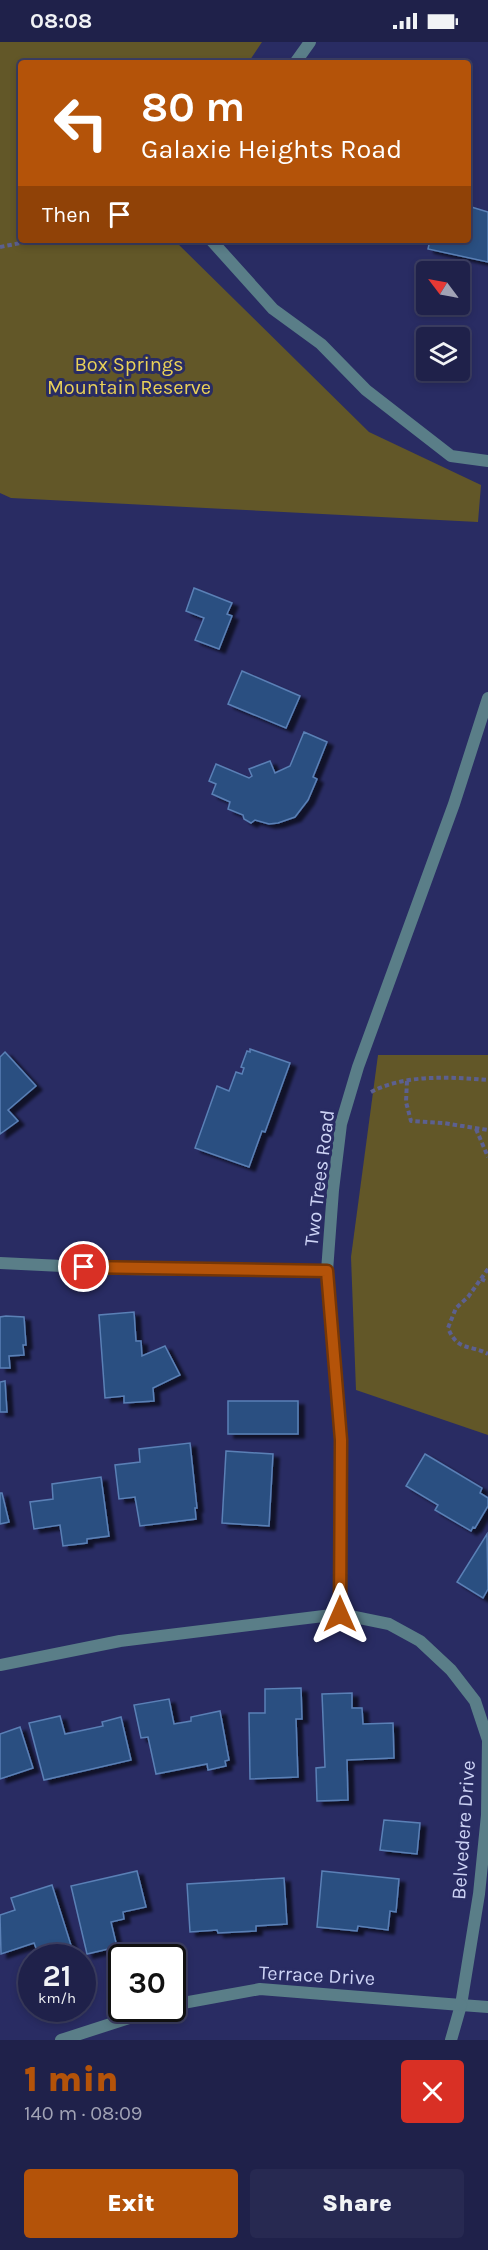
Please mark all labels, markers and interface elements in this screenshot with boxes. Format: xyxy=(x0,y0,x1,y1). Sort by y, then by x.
text: 08:08 xyxy=(30,8,92,34)
text: 80 m xyxy=(141,82,245,132)
icon: left xyxy=(42,84,120,162)
text: Galaxie Heights Road xyxy=(141,133,402,165)
icon: arrive xyxy=(103,198,136,231)
text: Then xyxy=(42,202,91,228)
north arrow xyxy=(416,261,470,315)
map controls xyxy=(416,261,470,381)
button: layers xyxy=(416,327,470,381)
park label: Box Springs Mountain Reserve xyxy=(47,353,211,399)
street label: Two Trees Road xyxy=(300,1109,339,1248)
pin xyxy=(58,1241,109,1292)
icon: arrive xyxy=(67,1250,100,1283)
position arrow xyxy=(308,1582,372,1646)
street label: Belvedere Drive xyxy=(447,1760,480,1901)
speed limit sign: 30 xyxy=(108,1944,186,2022)
text: 21 xyxy=(43,1958,71,1994)
street label: Terrace Drive xyxy=(258,1961,376,1990)
text: km/h xyxy=(38,1989,76,2007)
text: 1 min xyxy=(24,2058,118,2100)
button: close xyxy=(401,2060,464,2123)
text: 140 m · 08:09 xyxy=(24,2102,142,2125)
button: Exit xyxy=(24,2169,238,2238)
button: Share xyxy=(250,2169,464,2238)

